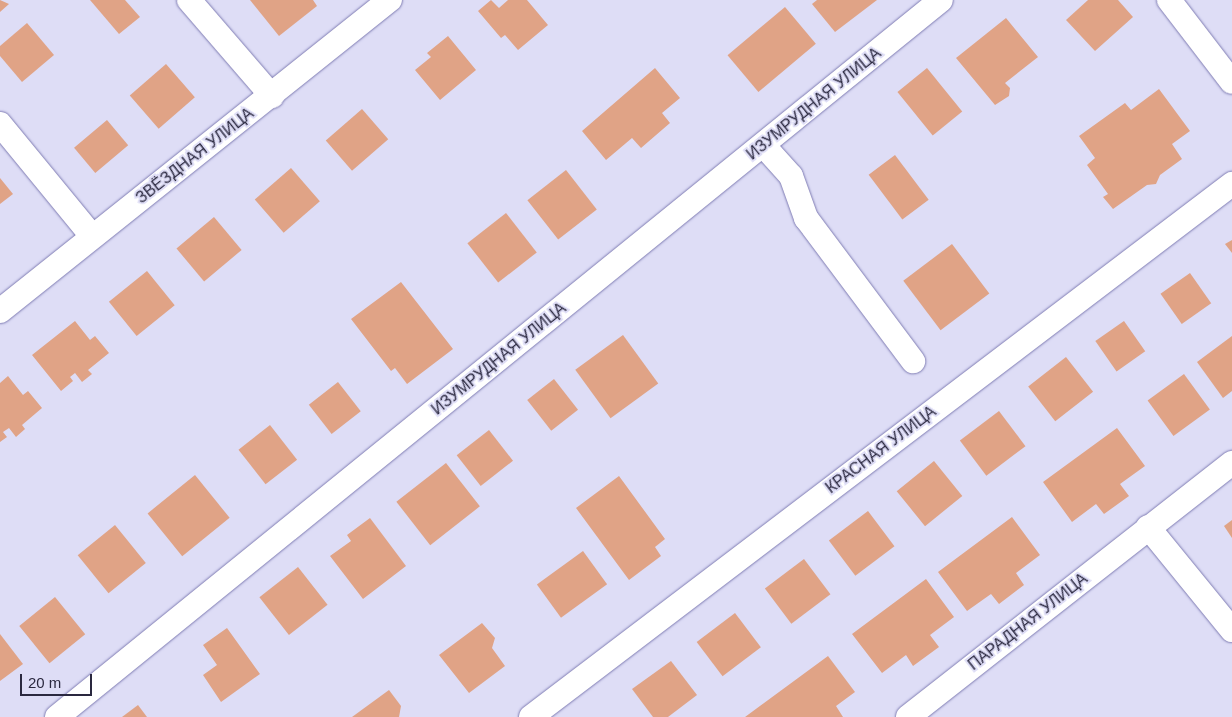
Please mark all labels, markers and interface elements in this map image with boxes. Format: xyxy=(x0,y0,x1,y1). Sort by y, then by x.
street label: ИЗУМРУДНАЯ УЛИЦА xyxy=(743,44,885,164)
street label: ЗВЁЗДНАЯ УЛИЦА xyxy=(132,104,258,208)
street label: ИЗУМРУДНАЯ УЛИЦА xyxy=(428,299,570,419)
street label: КРАСНАЯ УЛИЦА xyxy=(822,402,940,498)
street label: ПАРАДНАЯ УЛИЦА xyxy=(964,569,1092,675)
scale bar xyxy=(22,664,95,696)
text: 20 m xyxy=(28,674,61,691)

